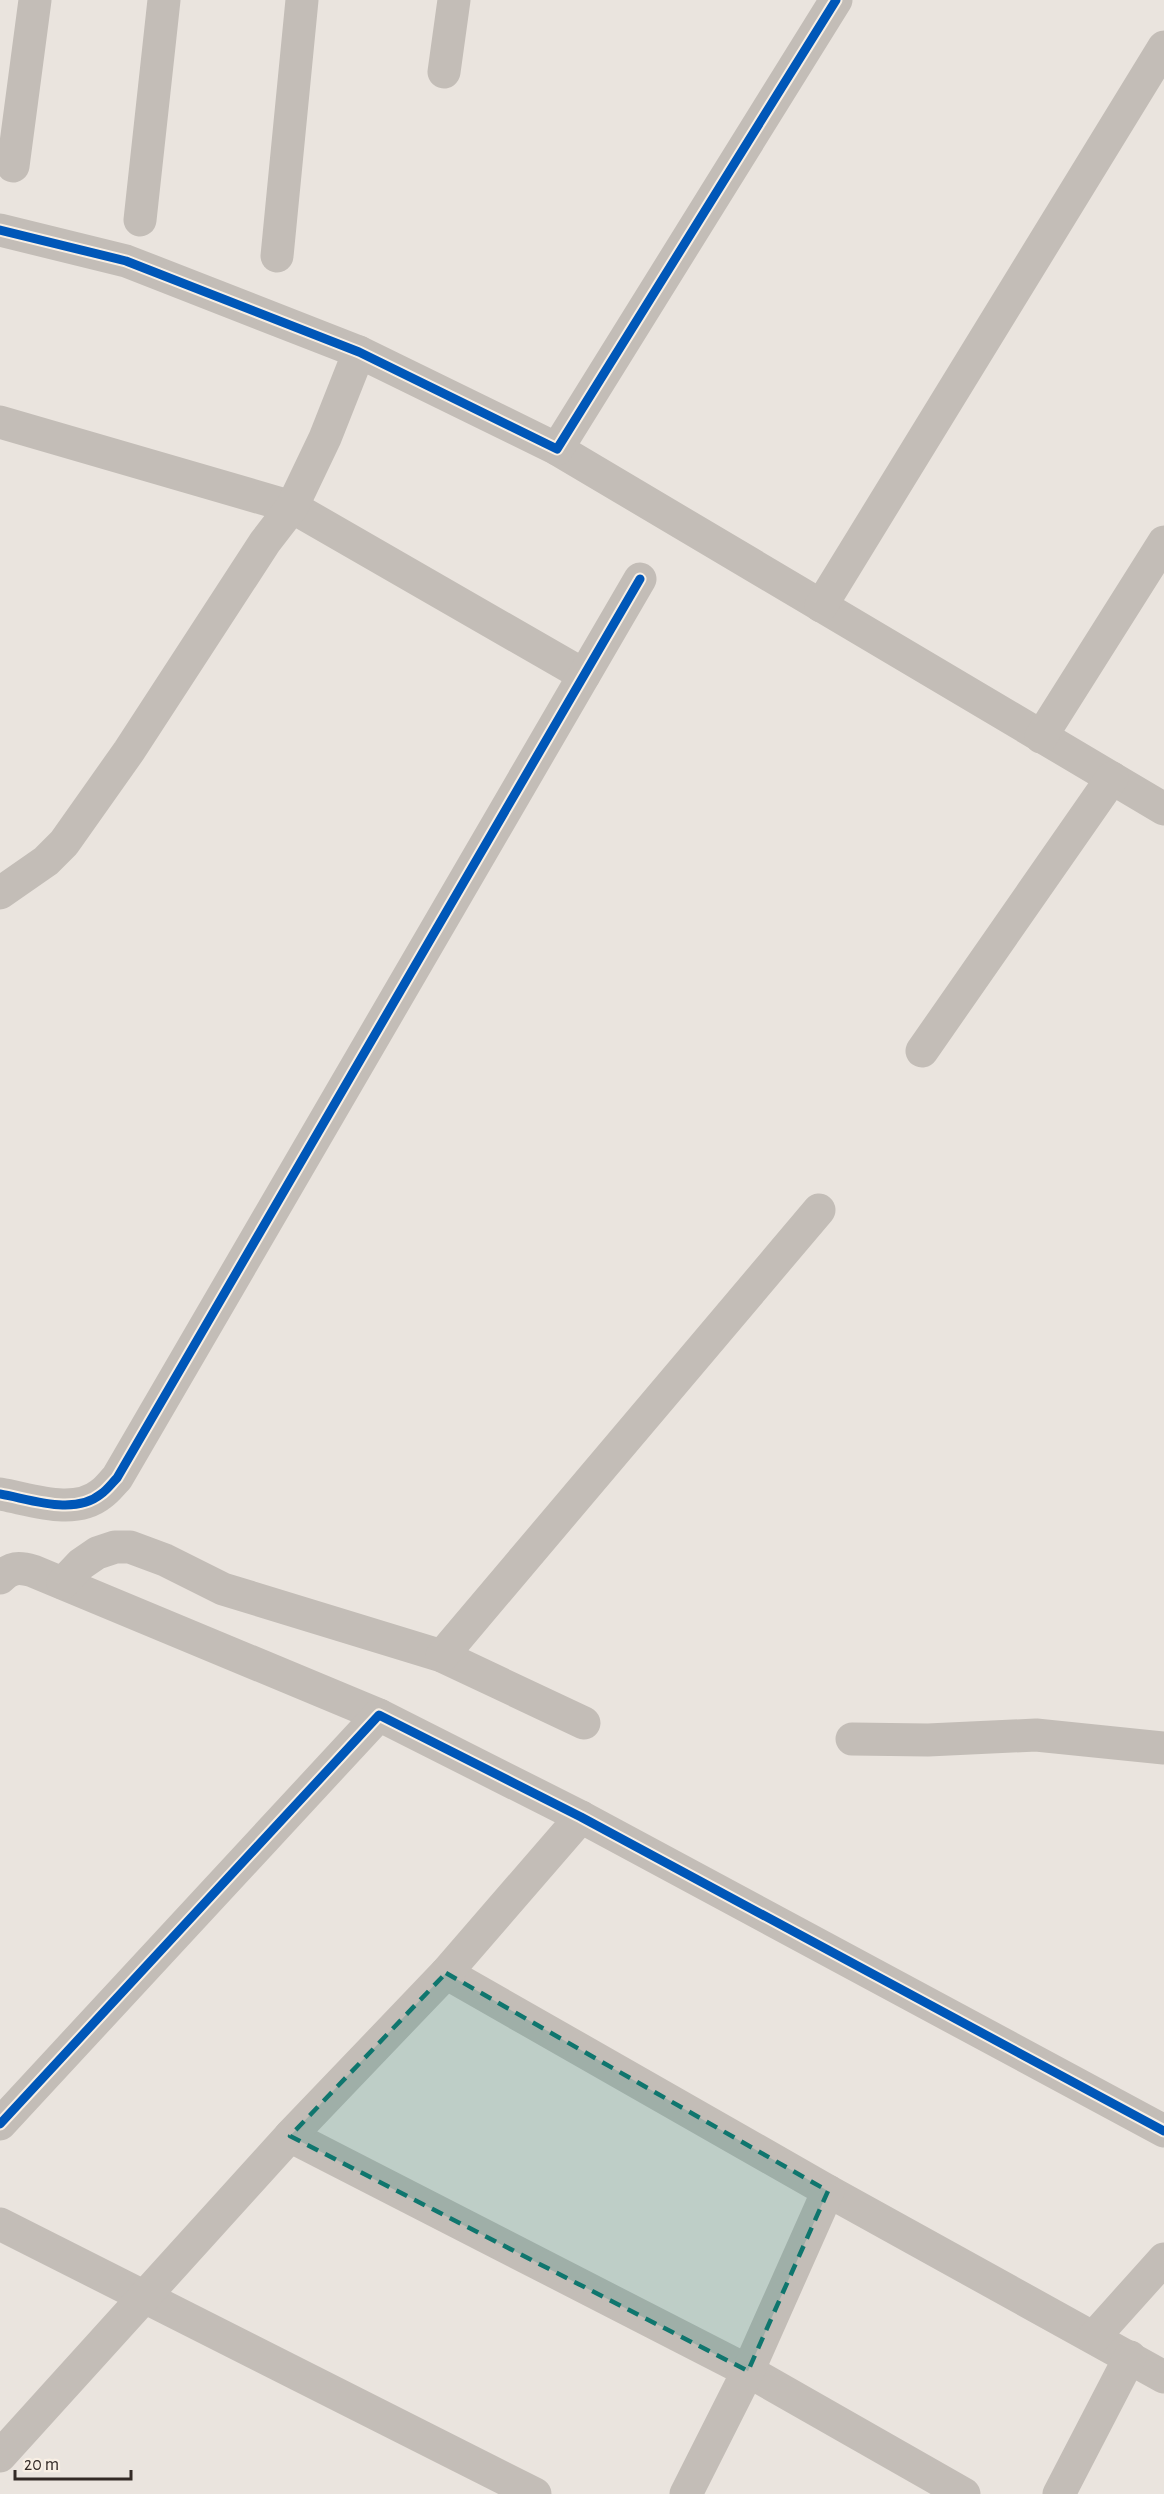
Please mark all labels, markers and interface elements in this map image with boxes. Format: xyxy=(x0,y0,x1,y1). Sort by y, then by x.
scale bar xyxy=(15,2443,130,2481)
text: 20 m xyxy=(24,2456,59,2474)

